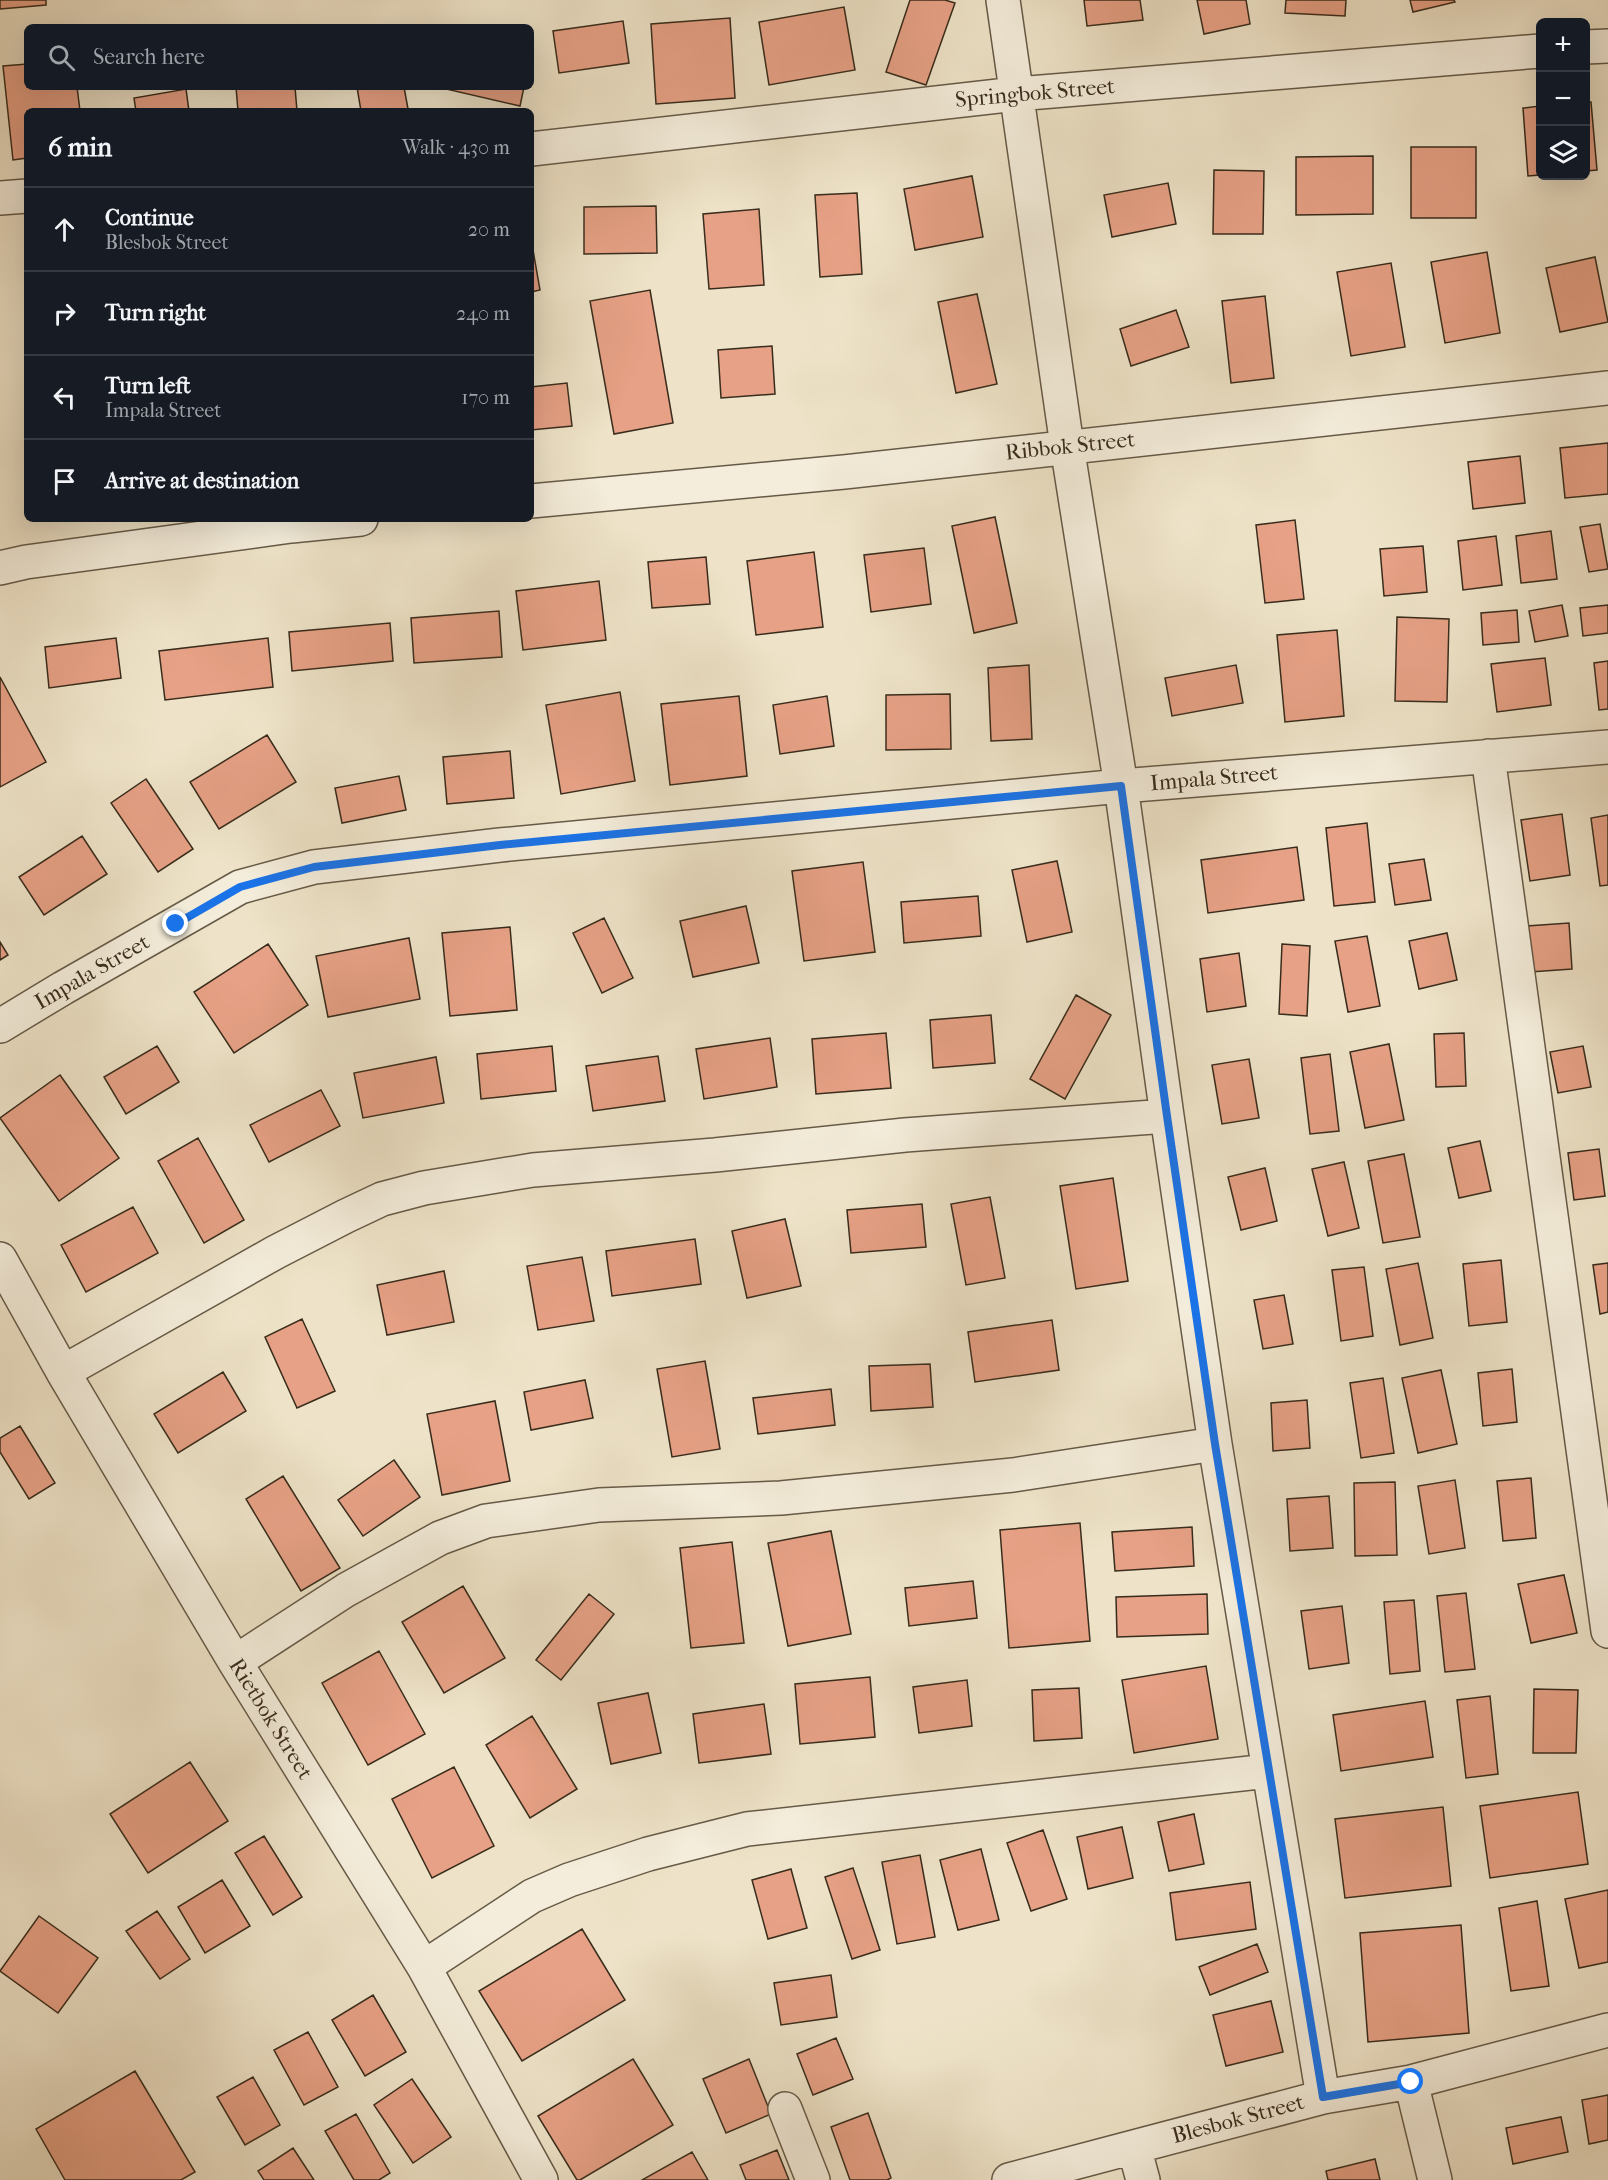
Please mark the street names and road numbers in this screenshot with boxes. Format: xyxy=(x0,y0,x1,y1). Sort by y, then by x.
street label: Springbok Street xyxy=(954,73,1116,113)
street label: Ribbok Street xyxy=(1004,426,1136,466)
street label: Impala Street xyxy=(1149,759,1279,797)
street label: Impala Street xyxy=(30,929,154,1015)
street label: Rietbok Street xyxy=(224,1654,319,1784)
street label: Blesbok Street xyxy=(1169,2089,1307,2149)

